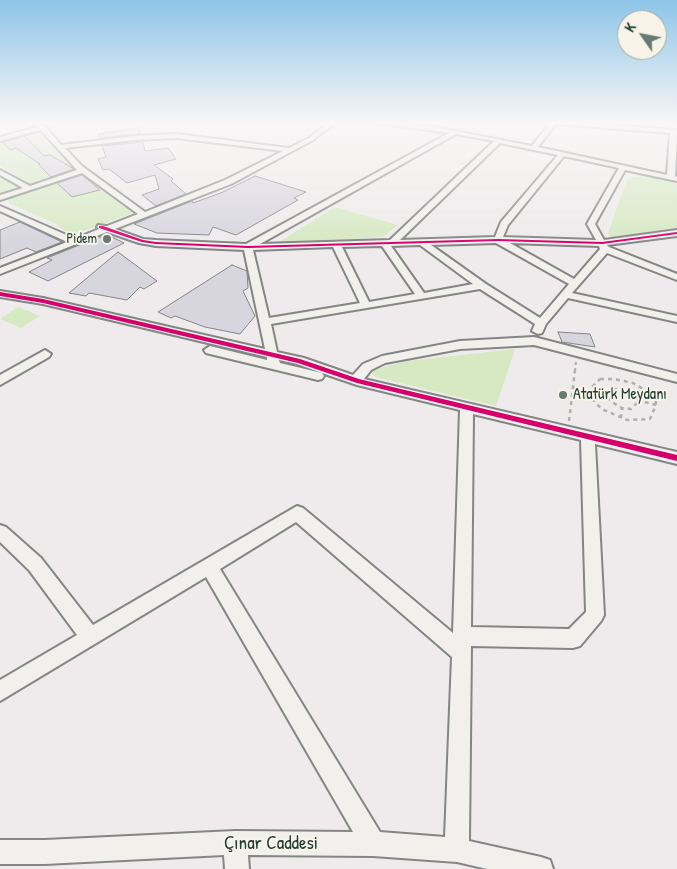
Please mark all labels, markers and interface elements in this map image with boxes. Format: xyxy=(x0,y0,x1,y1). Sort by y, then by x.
north arrow xyxy=(617,10,667,60)
text: K xyxy=(620,19,640,35)
place label: Pidem xyxy=(67,231,97,247)
marker: Pidem xyxy=(101,233,113,245)
place label: Atatürk Meydanı xyxy=(573,385,667,405)
marker: Atatürk Meydanı xyxy=(557,389,569,401)
street label: Çınar Caddesi xyxy=(224,833,318,855)

